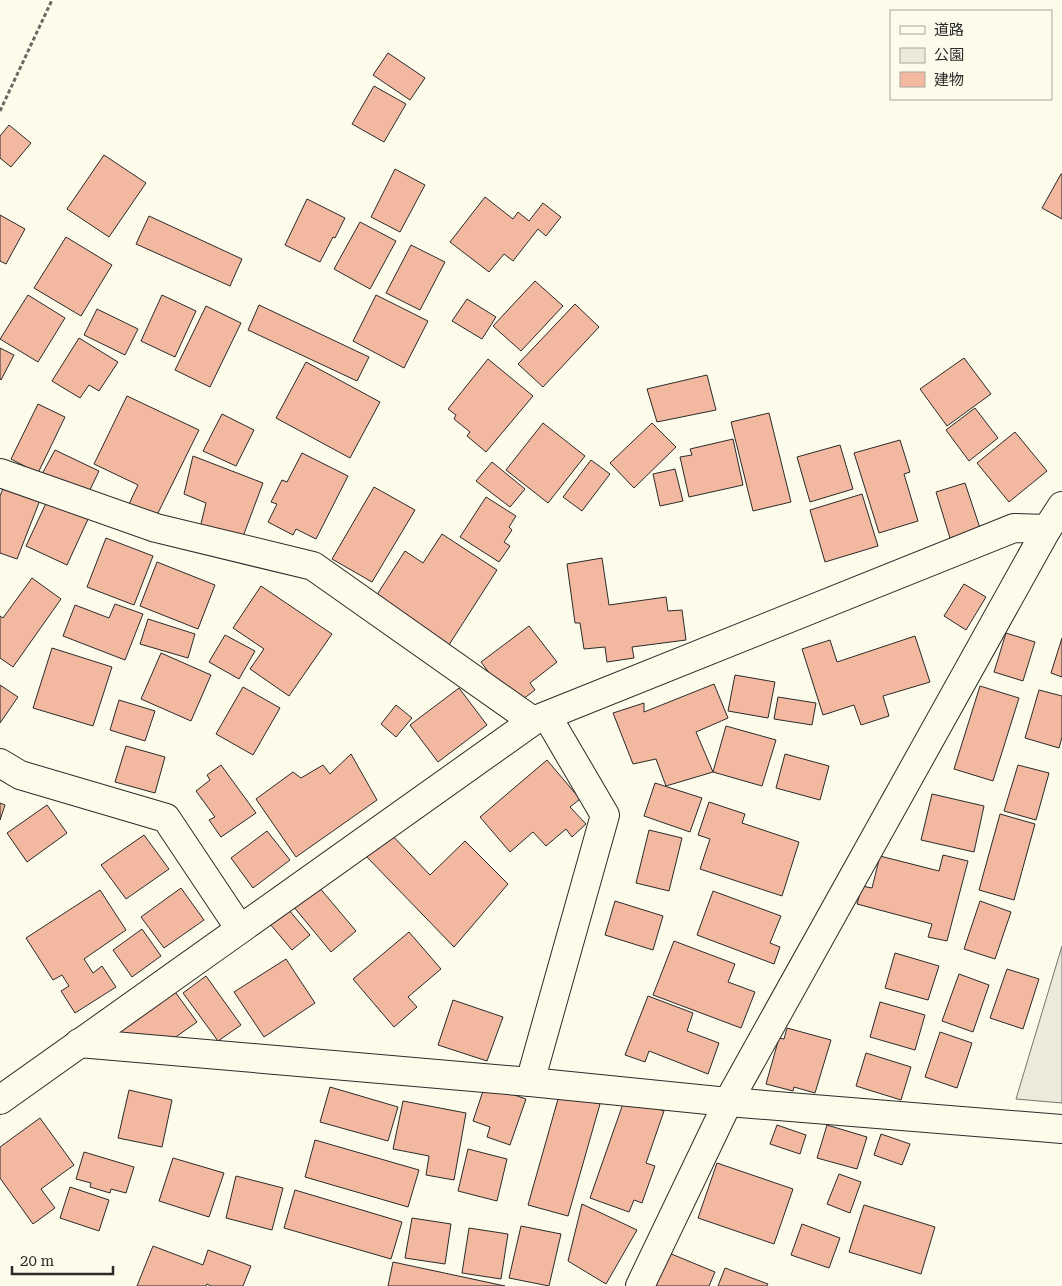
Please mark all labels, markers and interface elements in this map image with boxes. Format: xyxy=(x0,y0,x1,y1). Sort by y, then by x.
legend xyxy=(890,10,1052,100)
text: 道路 xyxy=(934,21,964,39)
text: 公園 xyxy=(934,46,964,64)
text: 建物 xyxy=(934,71,964,89)
scale bar xyxy=(12,1244,114,1276)
text: 20 m xyxy=(20,1252,55,1270)

